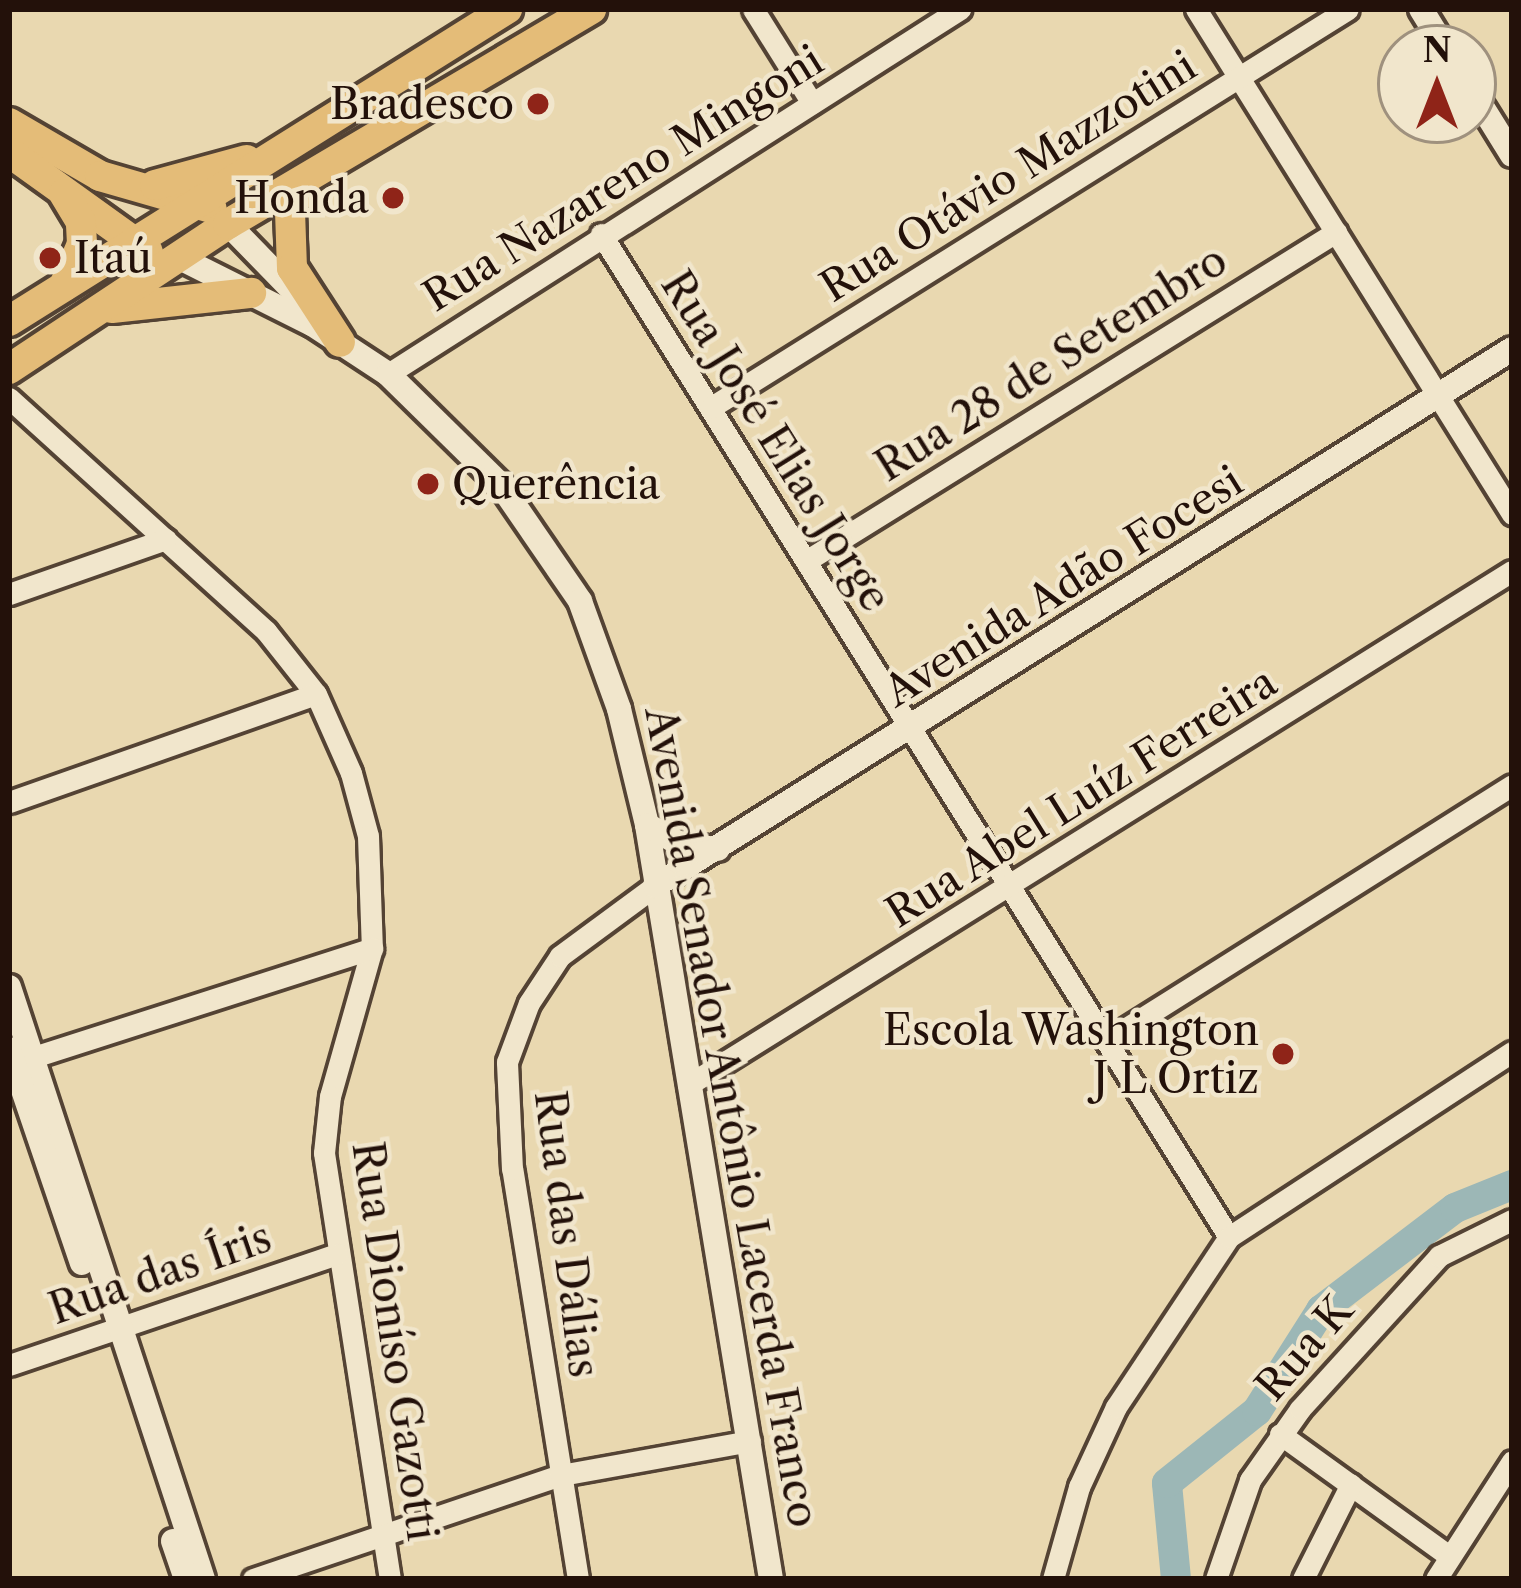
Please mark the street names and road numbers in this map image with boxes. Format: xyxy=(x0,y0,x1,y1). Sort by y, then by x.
street label: Rua Nazareno Mingoni xyxy=(414,34,832,322)
street label: Rua Otávio Mazzotini xyxy=(811,40,1205,312)
street label: Rua 28 de Setembro xyxy=(866,234,1236,492)
street label: Rua José Elias Jorge xyxy=(651,261,901,621)
street label: Avenida Adão Focesi xyxy=(874,455,1252,717)
street label: Rua Abel Luíz Ferreira xyxy=(876,656,1286,938)
street label: Avenida Senador Antônio Lacerda Franco xyxy=(635,701,829,1533)
street label: Rua das Dálias xyxy=(524,1087,610,1381)
street label: Rua Dioníso Gazotti xyxy=(342,1138,448,1544)
street label: Rua das Íris xyxy=(42,1211,278,1335)
street label: Rua K xyxy=(1245,1285,1363,1411)

